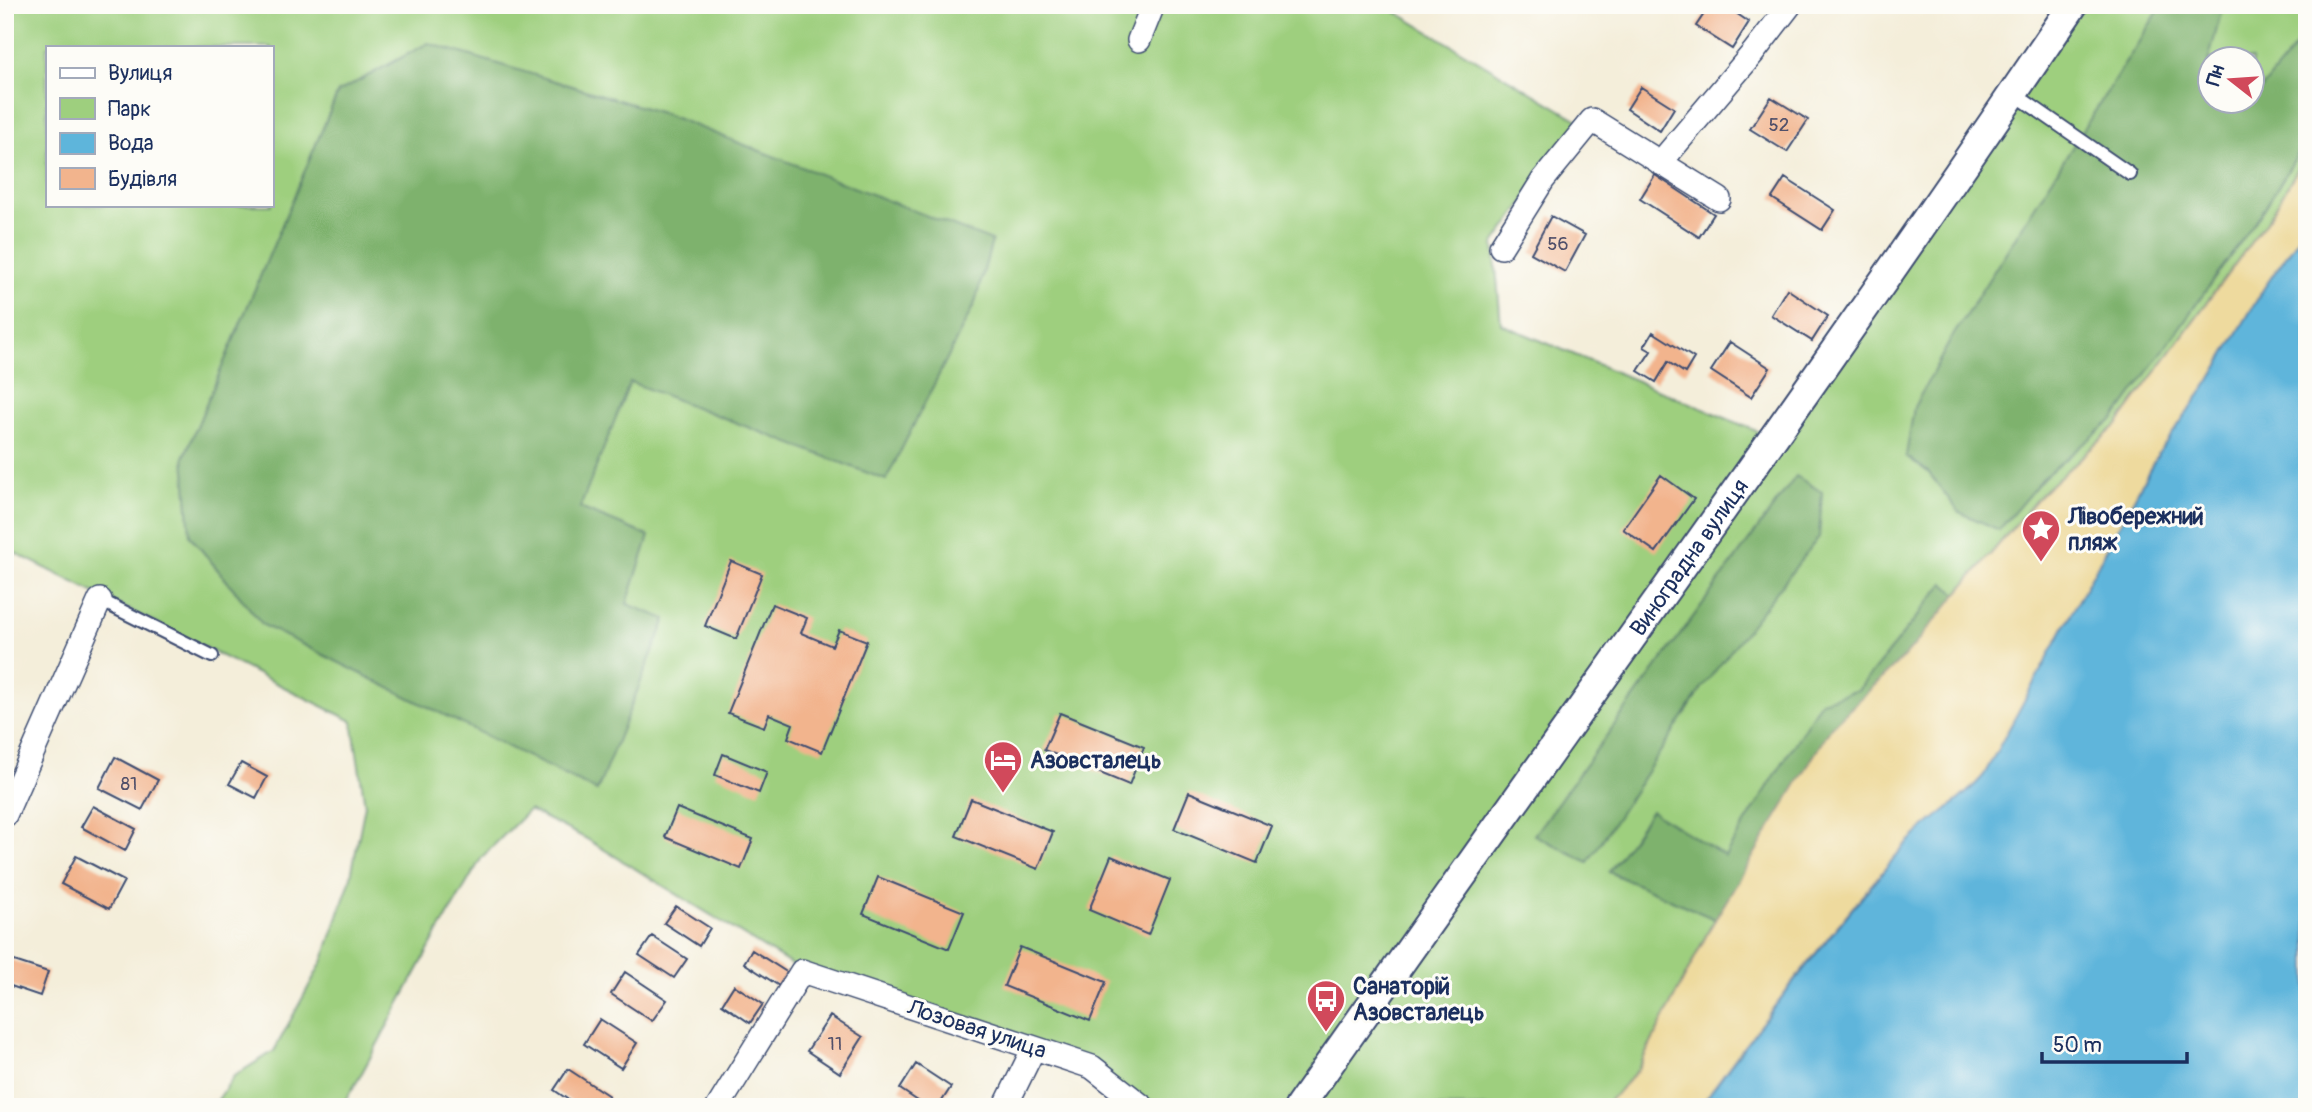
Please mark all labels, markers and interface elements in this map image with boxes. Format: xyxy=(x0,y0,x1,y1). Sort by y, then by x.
legend xyxy=(46,46,273,206)
north arrow xyxy=(2196,46,2266,116)
text: Вулиця xyxy=(108,60,172,87)
text: Пн xyxy=(2201,62,2230,89)
text: Парк xyxy=(108,96,151,123)
house number: 52 xyxy=(1769,113,1789,137)
text: Вода xyxy=(108,130,154,157)
text: Будівля xyxy=(108,166,177,193)
house number: 56 xyxy=(1547,232,1569,256)
street label: Виноградна вулиця xyxy=(1623,473,1755,642)
place label: Лівобережний пляж xyxy=(2067,502,2204,557)
place icon: Лівобережний пляж xyxy=(2020,508,2062,563)
hotel icon: Азовсталець xyxy=(982,739,1024,794)
place label: Азовсталець xyxy=(1030,746,1162,775)
house number: 81 xyxy=(120,772,138,796)
place label: Санаторій Азовсталець xyxy=(1353,972,1485,1027)
bus stop icon: Санаторій Азовсталець xyxy=(1305,978,1347,1033)
street label: Лозовая улица xyxy=(903,993,1050,1065)
scale bar xyxy=(2042,1021,2188,1065)
house number: 11 xyxy=(828,1032,842,1056)
text: 50 m xyxy=(2053,1032,2102,1059)

